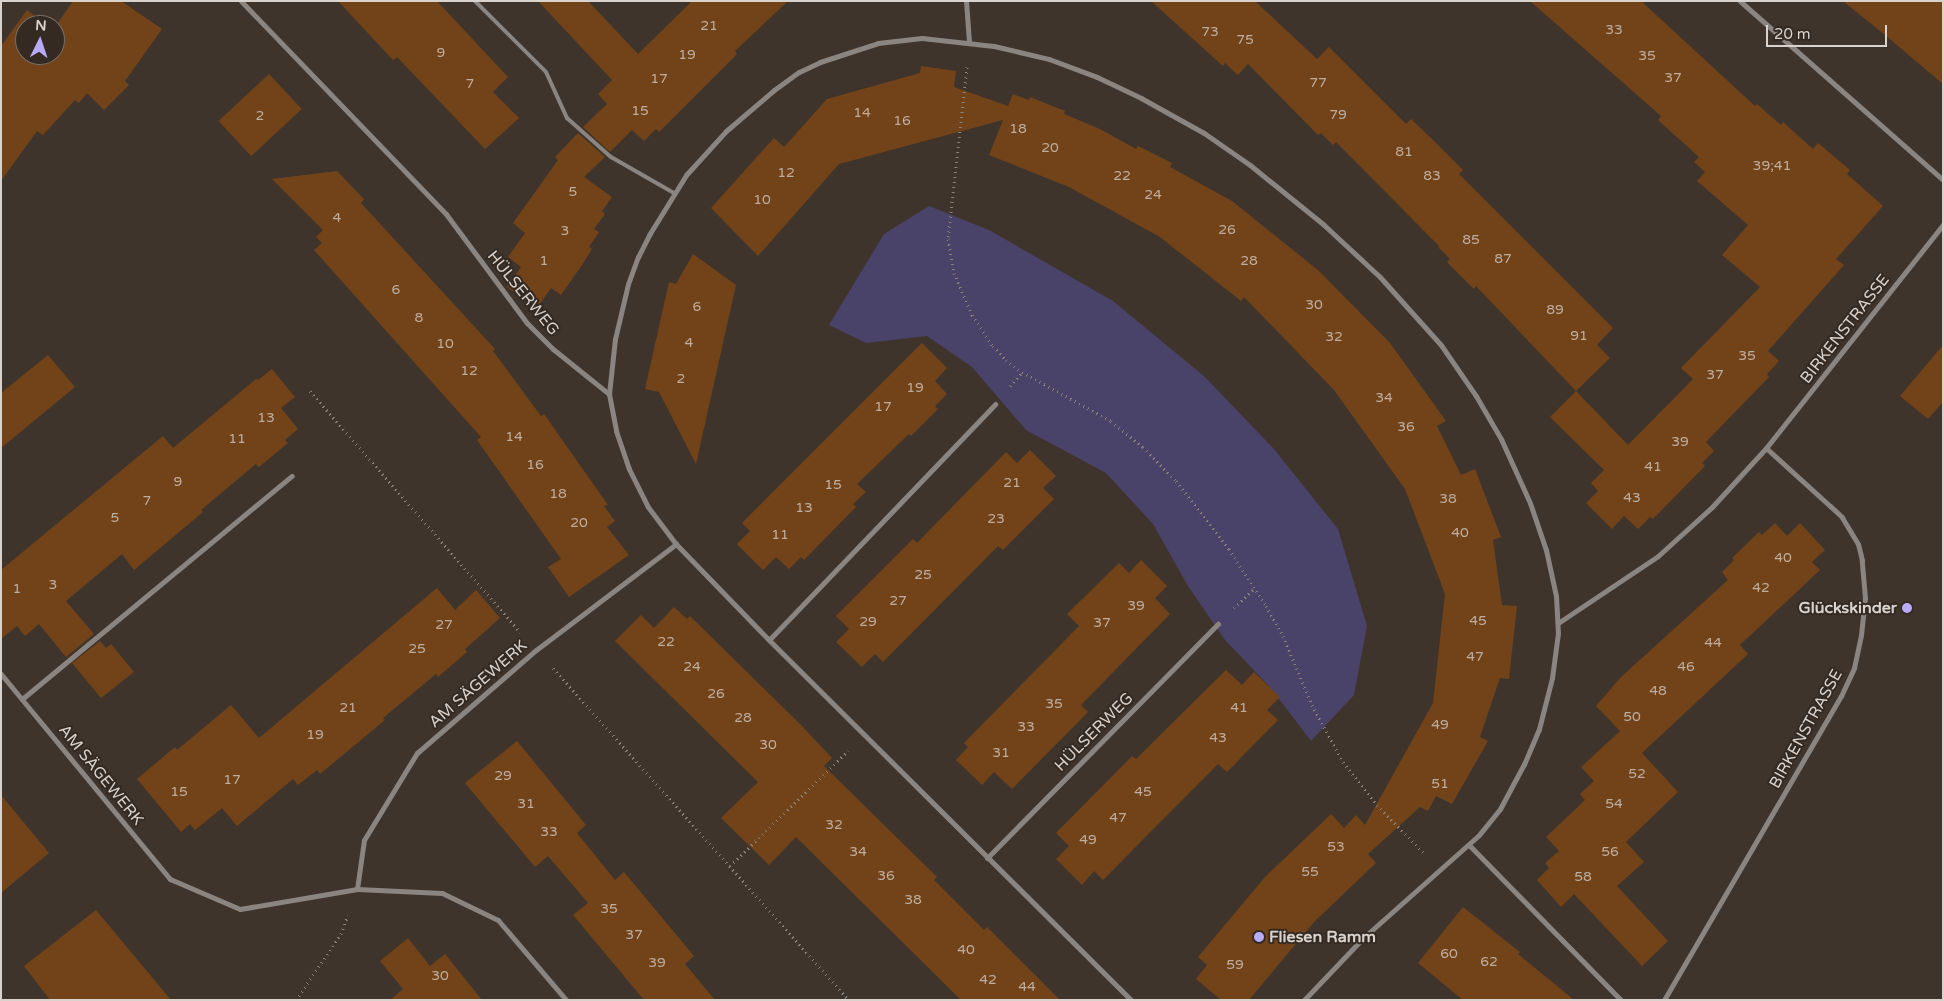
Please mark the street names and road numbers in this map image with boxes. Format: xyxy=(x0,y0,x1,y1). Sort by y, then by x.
street label: HÜLSERWEG xyxy=(483,247,563,339)
street label: BIRKENSTRASSE xyxy=(1796,271,1894,387)
street label: AM SÄGEWERK xyxy=(425,636,531,732)
street label: BIRKENSTRASSE xyxy=(1765,666,1847,792)
street label: HÜLSERWEG xyxy=(1051,689,1137,775)
street label: AM SÄGEWERK xyxy=(55,721,147,829)

